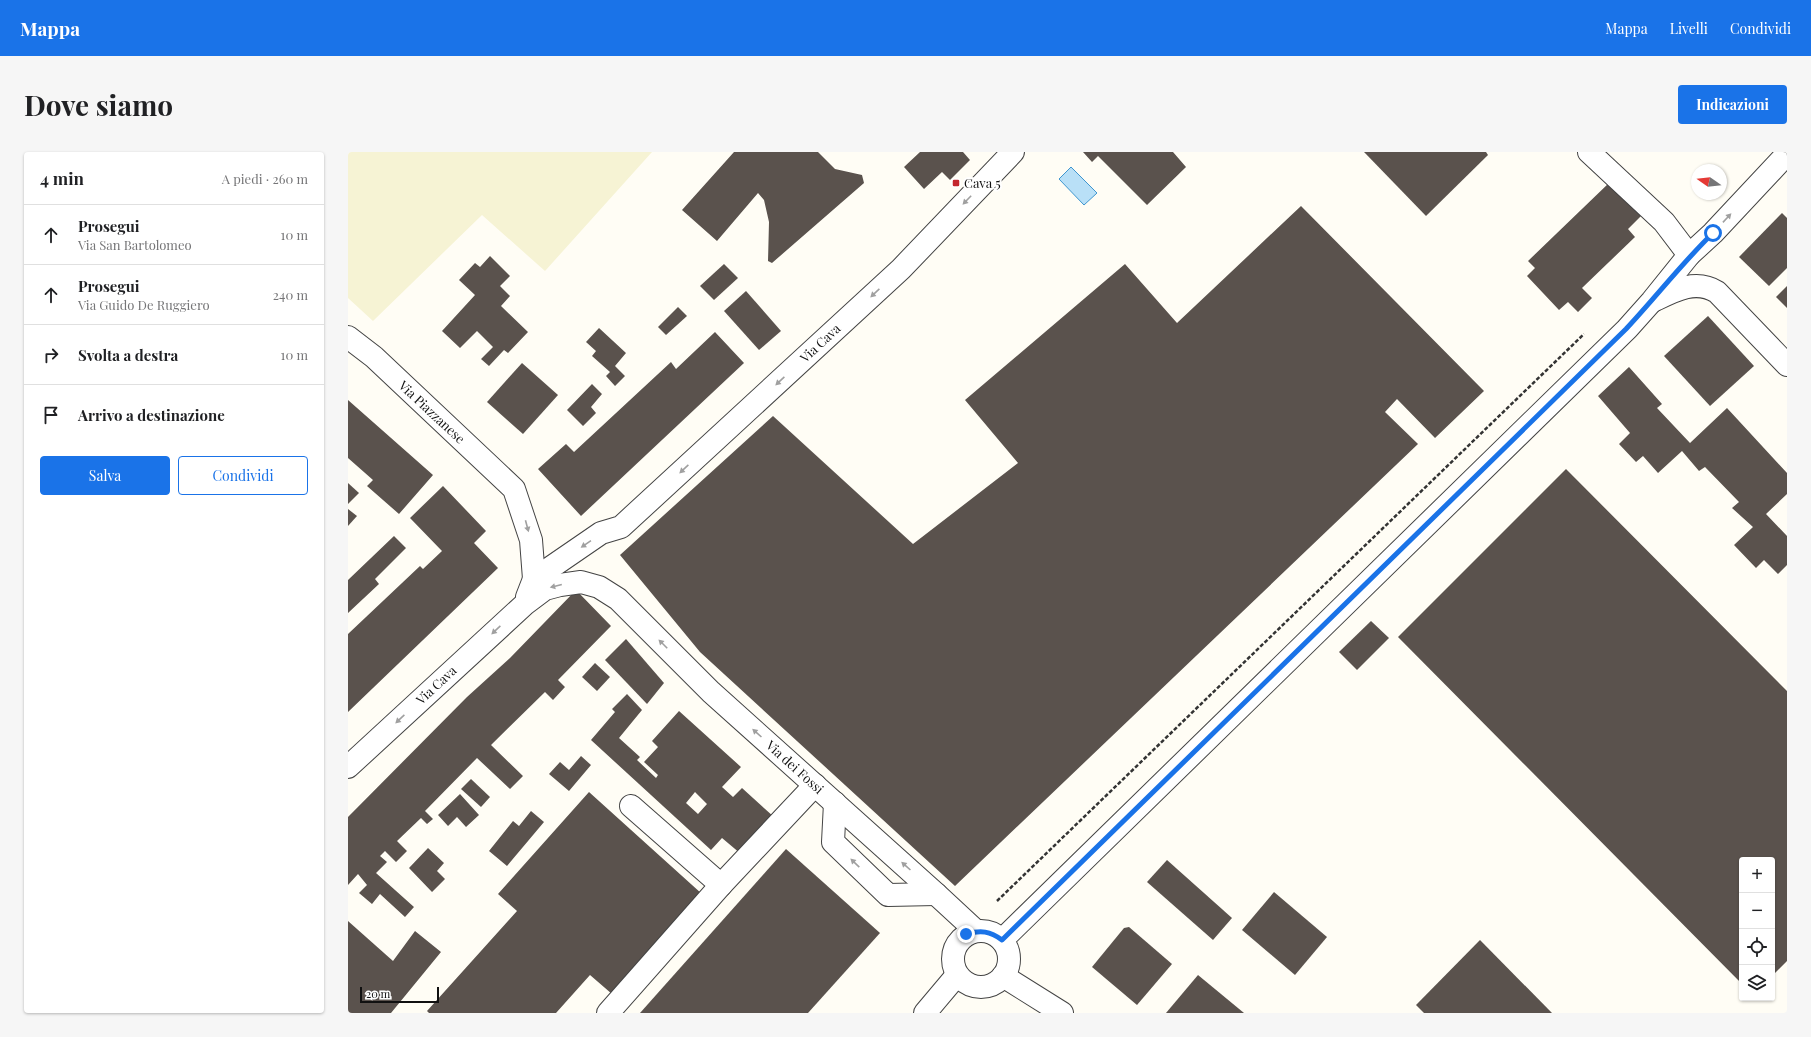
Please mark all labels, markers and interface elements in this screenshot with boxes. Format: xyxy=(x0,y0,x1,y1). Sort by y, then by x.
text: Mappa xyxy=(20,15,80,41)
text: Mappa xyxy=(1605,19,1648,38)
text: Livelli xyxy=(1670,19,1708,38)
text: Condividi xyxy=(1730,19,1791,38)
button: Indicazioni xyxy=(1678,85,1787,124)
text: Dove siamo xyxy=(24,86,173,123)
north arrow xyxy=(1691,164,1727,200)
text: 4 min xyxy=(40,167,84,189)
text: A piedi · 260 m xyxy=(222,170,308,187)
place label: Cava 5 xyxy=(964,174,1001,191)
marker: Cava 5 xyxy=(951,178,961,188)
one-way arrow xyxy=(962,195,971,205)
one-way arrow xyxy=(1722,213,1732,223)
text: Prosegui xyxy=(78,216,140,236)
icon: ahead xyxy=(40,224,62,246)
route start xyxy=(1704,224,1722,242)
text: 10 m xyxy=(281,226,308,243)
text: Via San Bartolomeo xyxy=(78,236,192,253)
text: Prosegui xyxy=(78,276,140,296)
icon: ahead xyxy=(40,284,62,306)
text: 240 m xyxy=(273,286,308,303)
one-way arrow xyxy=(870,288,880,297)
text: Via Guido De Ruggiero xyxy=(78,296,210,313)
street label: Via Cava xyxy=(795,319,844,366)
icon: right xyxy=(40,344,62,366)
text: Svolta a destra xyxy=(78,345,178,365)
text: 10 m xyxy=(281,346,308,363)
street label: Via Piazzanese xyxy=(395,376,469,447)
one-way arrow xyxy=(774,376,785,385)
icon: arrive xyxy=(40,404,62,426)
text: Arrivo a destinazione xyxy=(78,405,225,425)
button: Salva xyxy=(40,456,170,495)
button: Condividi xyxy=(178,456,308,495)
one-way arrow xyxy=(679,464,689,474)
one-way arrow xyxy=(524,520,530,532)
one-way arrow xyxy=(581,540,591,548)
one-way arrow xyxy=(549,583,561,589)
one-way arrow xyxy=(491,626,501,635)
one-way arrow xyxy=(658,639,668,649)
street label: Via Cava xyxy=(411,661,460,708)
one-way arrow xyxy=(395,714,406,723)
one-way arrow xyxy=(752,729,762,738)
street label: Via dei Fossi xyxy=(762,736,828,797)
map controls xyxy=(1739,857,1775,1001)
button: + xyxy=(1739,857,1775,893)
one-way arrow xyxy=(850,858,860,867)
one-way arrow xyxy=(901,862,911,871)
button: − xyxy=(1739,893,1775,929)
route end xyxy=(957,925,975,943)
button: locate xyxy=(1739,929,1775,965)
button: layers xyxy=(1739,965,1775,1001)
scale bar xyxy=(360,985,439,1004)
text: 20 m xyxy=(366,986,390,1001)

